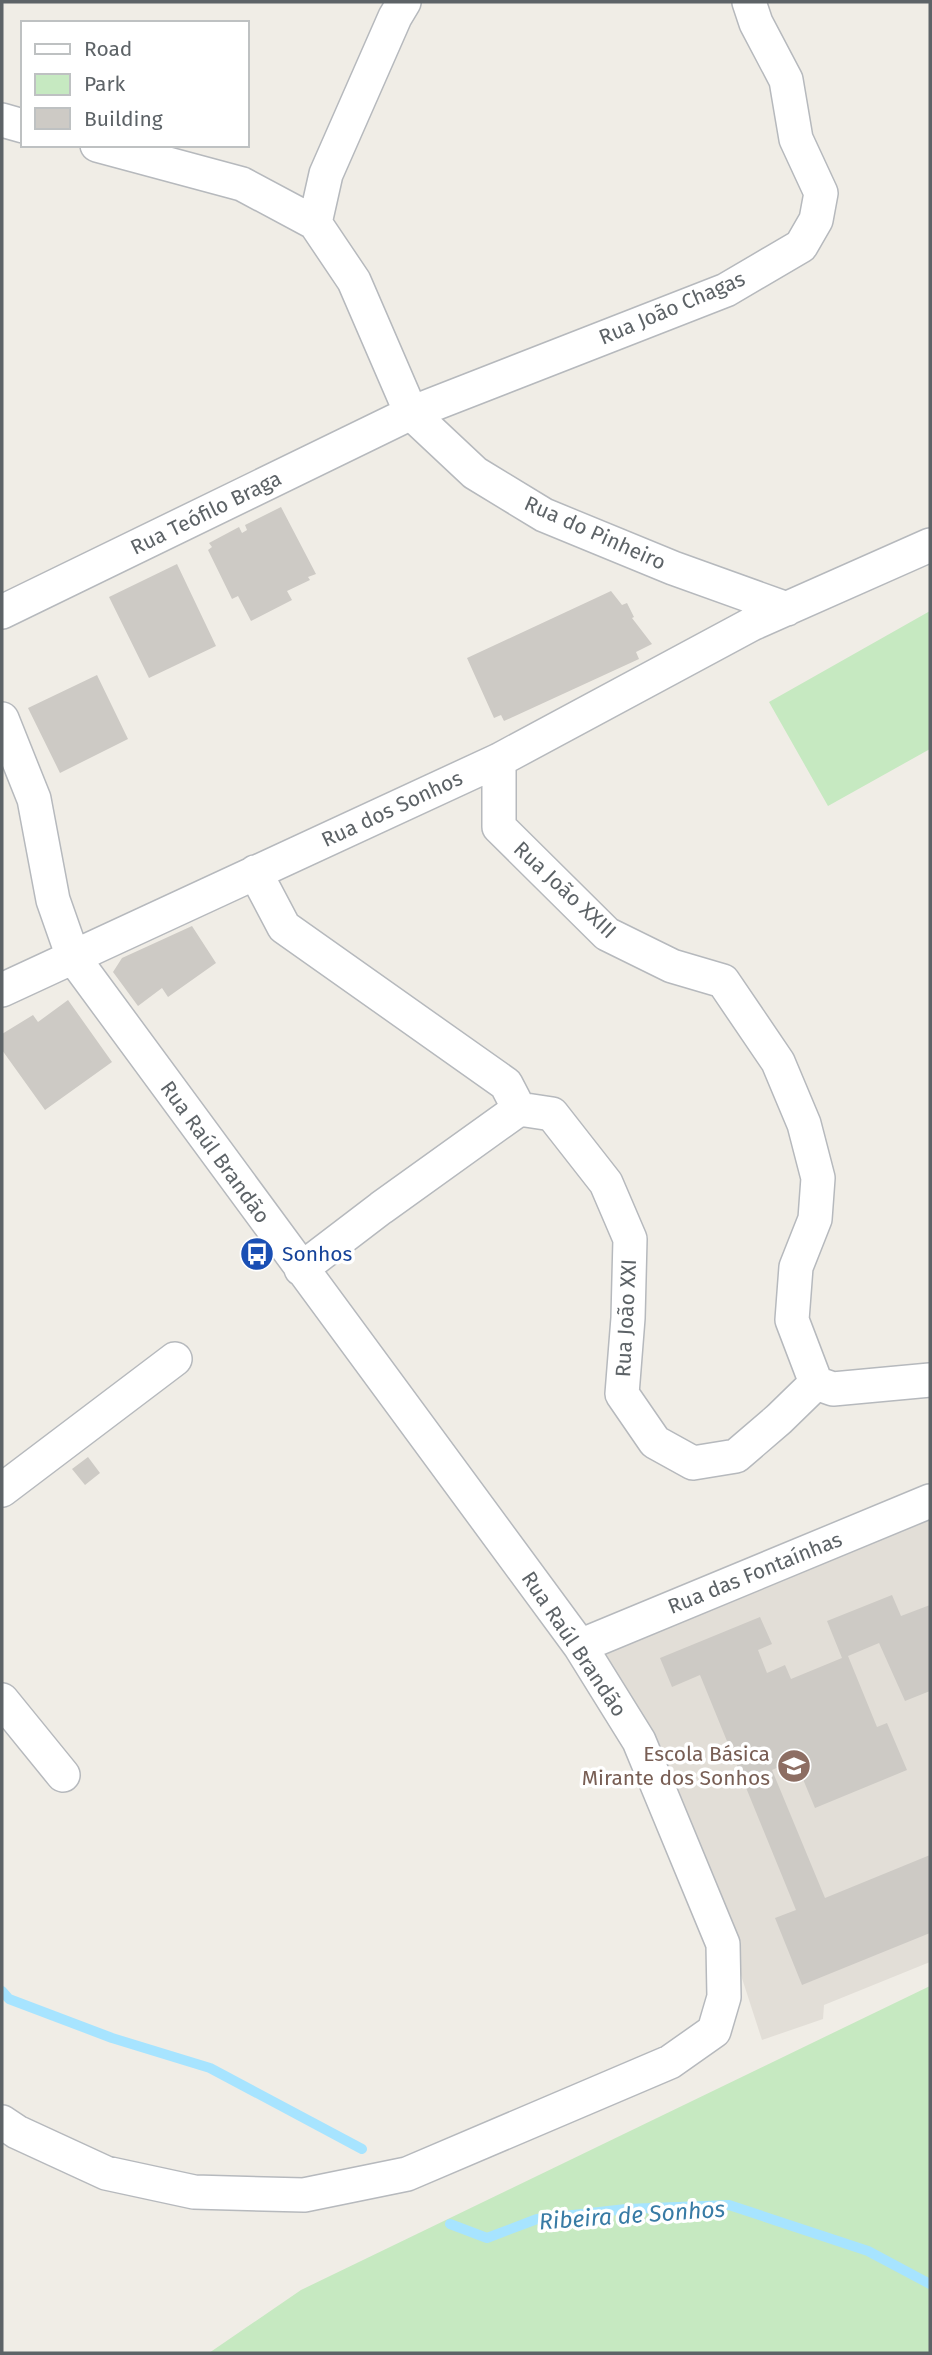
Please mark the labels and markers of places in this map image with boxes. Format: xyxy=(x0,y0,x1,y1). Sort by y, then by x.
bus stop icon: Sonhos xyxy=(238,1235,276,1273)
place label: Sonhos xyxy=(282,1241,353,1267)
place label: Escola Básica Mirante dos Sonhos xyxy=(582,1741,770,1791)
school or university icon: Escola Básica Mirante dos Sonhos xyxy=(775,1747,813,1785)

